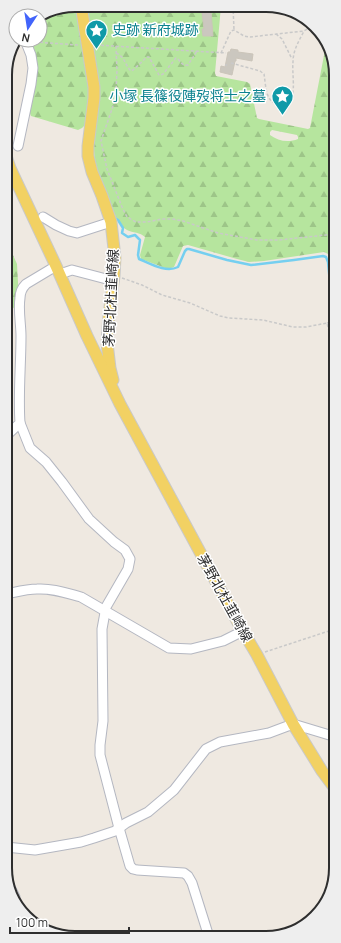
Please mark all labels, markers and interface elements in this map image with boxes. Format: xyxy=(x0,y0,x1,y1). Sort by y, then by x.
north arrow xyxy=(8,8,48,48)
place icon: 史跡 新府城跡 xyxy=(84,17,110,50)
place label: 史跡 新府城跡 xyxy=(112,20,199,39)
text: N xyxy=(20,30,31,46)
place icon: 小塚 長篠役陣歿将士之墓 xyxy=(269,83,295,116)
place label: 小塚 長篠役陣歿将士之墓 xyxy=(109,86,266,105)
street label: 茅野北杜韮崎線 xyxy=(98,249,123,347)
street label: 茅野北杜韮崎線 xyxy=(193,550,258,645)
scale bar xyxy=(10,909,129,935)
text: 100 m xyxy=(16,914,48,931)

